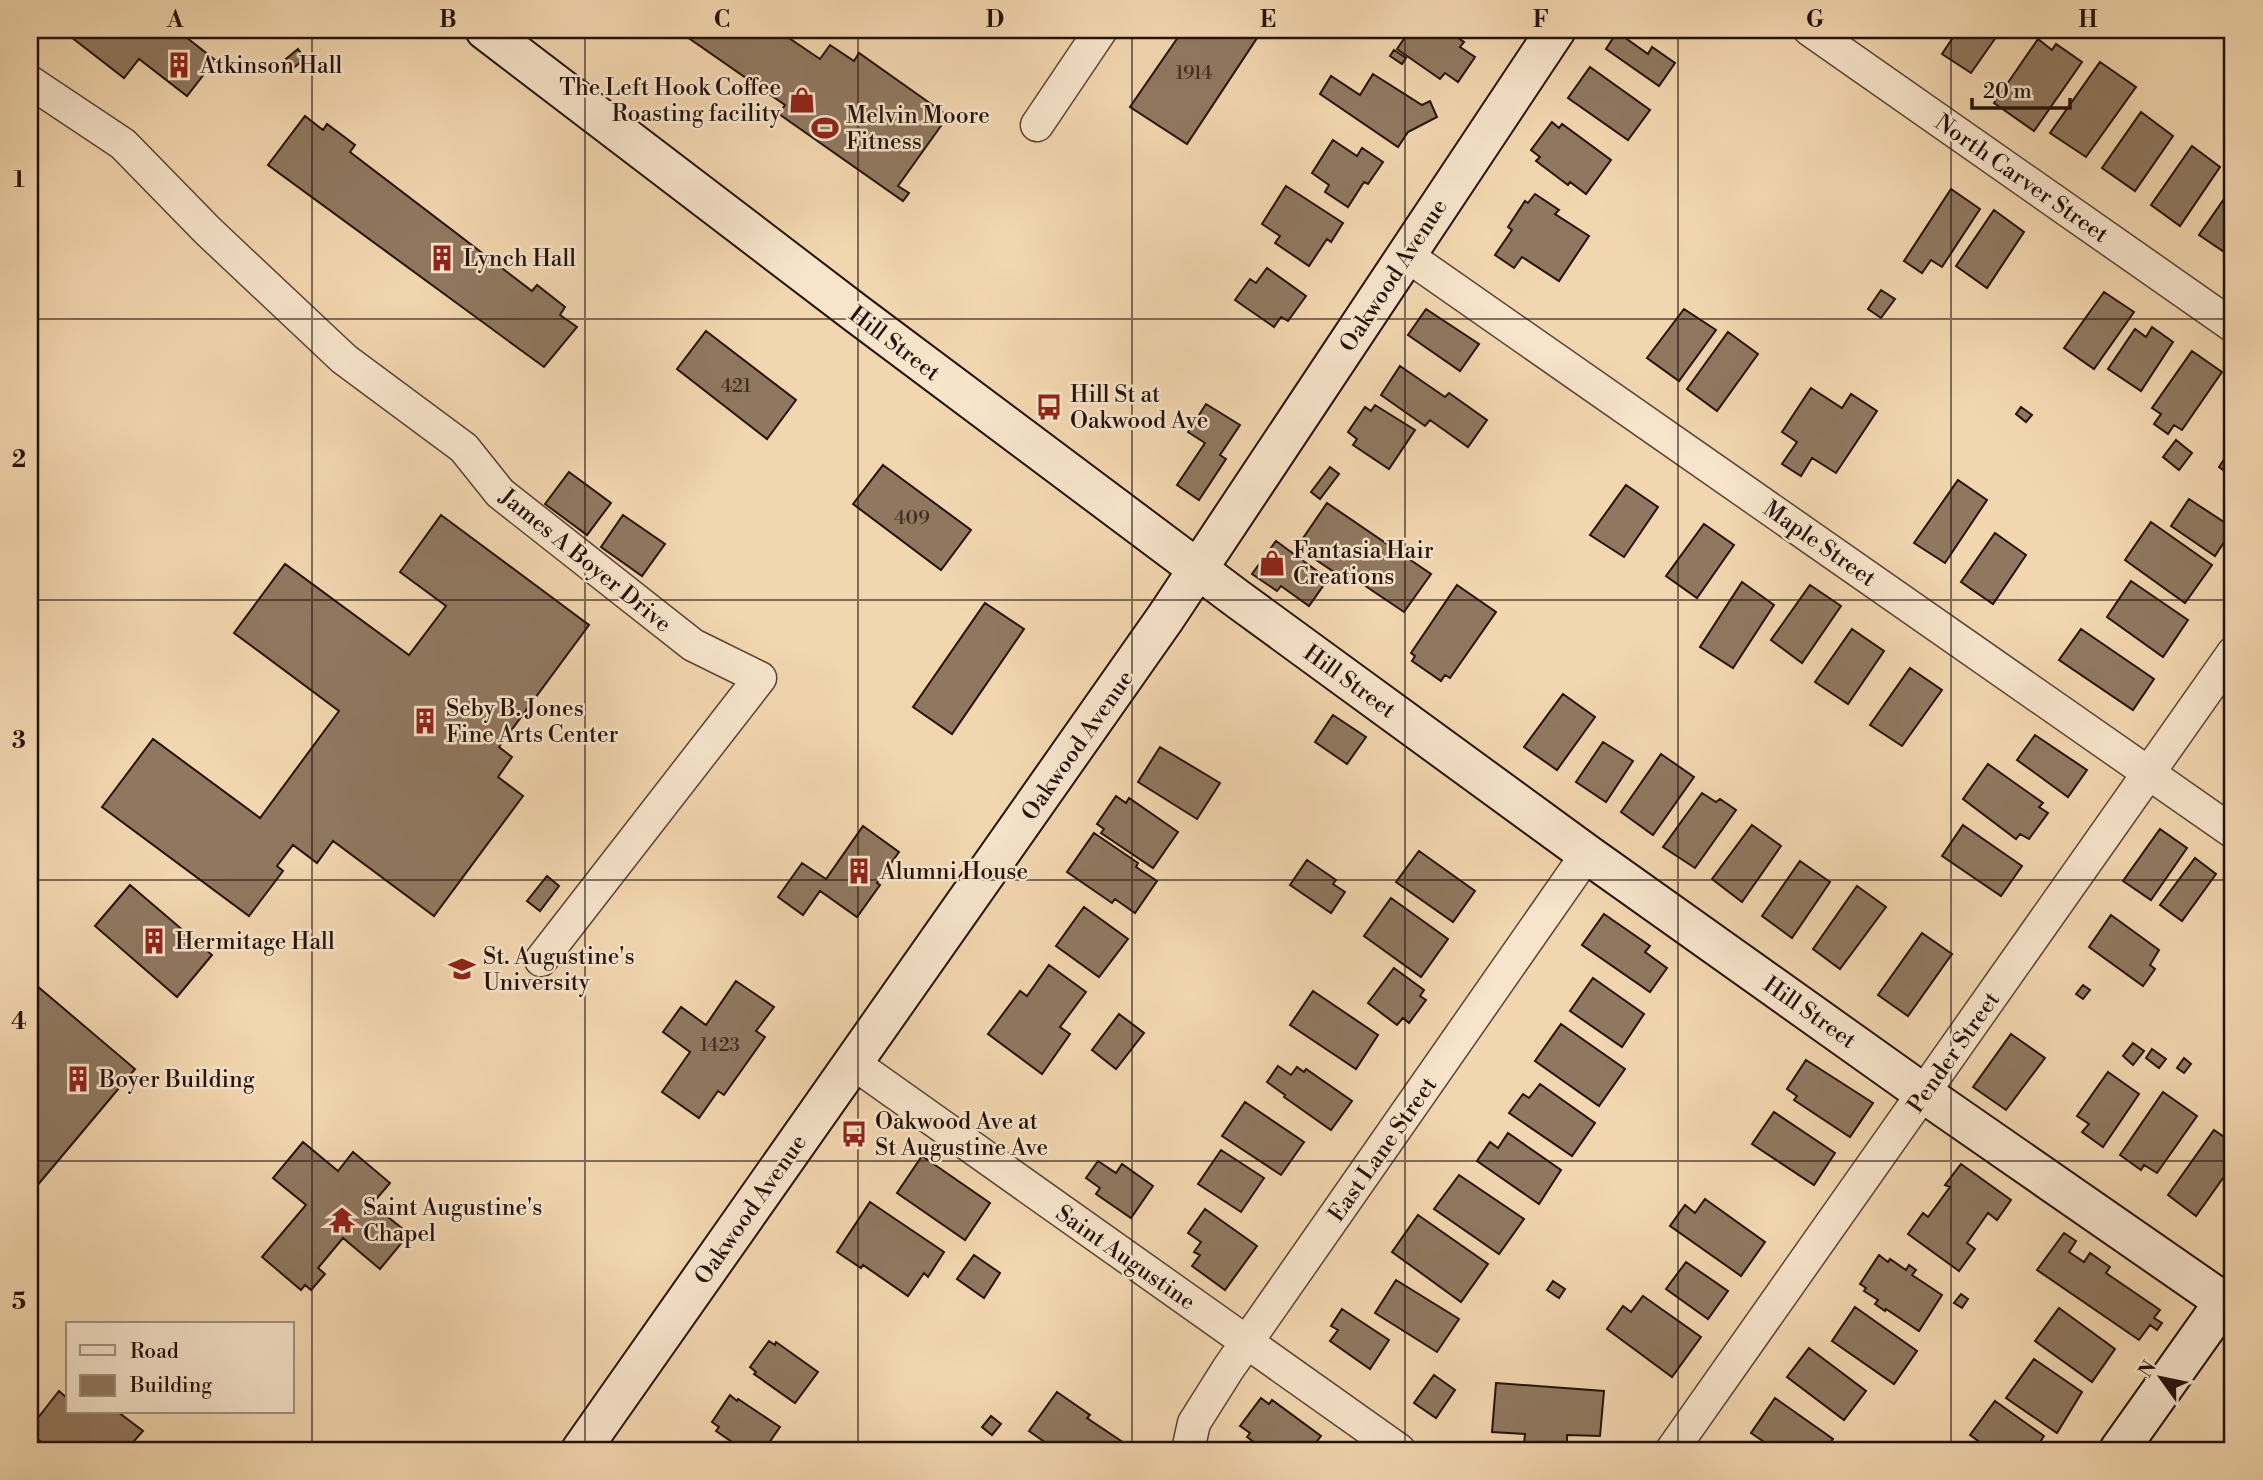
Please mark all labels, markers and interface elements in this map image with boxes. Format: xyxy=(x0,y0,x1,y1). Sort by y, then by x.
text: A xyxy=(166,6,184,34)
text: B xyxy=(439,6,457,34)
text: C xyxy=(714,6,730,34)
text: D xyxy=(986,6,1004,34)
text: E xyxy=(1260,6,1276,34)
text: F xyxy=(1533,6,1549,34)
text: G xyxy=(1806,6,1824,34)
text: H xyxy=(2079,6,2098,34)
building icon: Atkinson Hall xyxy=(164,50,194,80)
place label: Atkinson Hall xyxy=(199,52,343,80)
house number: 1914 xyxy=(1175,61,1213,85)
scale bar xyxy=(1972,66,2070,110)
place label: The Left Hook Coffee Roasting facility xyxy=(559,74,782,128)
text: 20 m xyxy=(1983,79,2032,105)
shop icon: The Left Hook Coffee Roasting facility xyxy=(787,85,817,115)
place label: Melvin Moore Fitness xyxy=(846,102,990,156)
street label: North Carver Street xyxy=(1929,108,2114,249)
sports icon: Melvin Moore Fitness xyxy=(810,113,840,143)
text: 1 xyxy=(13,166,25,194)
street label: Oakwood Avenue xyxy=(1334,194,1454,357)
building icon: Lynch Hall xyxy=(427,243,457,273)
place label: Lynch Hall xyxy=(463,245,576,273)
street label: Hill Street xyxy=(843,300,945,387)
house number: 421 xyxy=(721,374,751,398)
place label: Hill St at Oakwood Ave xyxy=(1070,381,1208,435)
bus stop icon: Hill St at Oakwood Ave xyxy=(1034,392,1064,422)
text: 2 xyxy=(12,446,26,474)
street label: James A Boyer Drive xyxy=(493,482,677,639)
street label: Maple Street xyxy=(1758,495,1881,593)
house number: 409 xyxy=(894,506,930,530)
place label: Fantasia Hair Creations xyxy=(1293,537,1434,591)
shop icon: Fantasia Hair Creations xyxy=(1257,548,1287,578)
street label: Hill Street xyxy=(1298,639,1401,725)
street label: Oakwood Avenue xyxy=(1016,665,1140,826)
place label: Seby B. Jones Fine Arts Center xyxy=(446,695,619,749)
building icon: Seby B. Jones Fine Arts Center xyxy=(410,706,440,736)
text: 3 xyxy=(12,727,26,755)
building icon: Alumni House xyxy=(844,856,874,886)
place label: Alumni House xyxy=(879,858,1028,886)
building icon: Hermitage Hall xyxy=(139,926,169,956)
place label: Hermitage Hall xyxy=(175,928,335,956)
place label: St. Augustine's University xyxy=(483,943,635,997)
school or university icon: St. Augustine's University xyxy=(447,954,477,984)
street label: Hill Street xyxy=(1758,971,1861,1055)
street label: Pender Street xyxy=(1902,987,2006,1119)
text: 4 xyxy=(11,1008,27,1036)
house number: 1423 xyxy=(700,1033,740,1057)
building icon: Boyer Building xyxy=(63,1064,93,1094)
place label: Boyer Building xyxy=(98,1066,255,1094)
street label: East Lane Street xyxy=(1323,1072,1443,1227)
place label: Oakwood Ave at St Augustine Ave xyxy=(875,1108,1048,1162)
bus stop icon: Oakwood Ave at St Augustine Ave xyxy=(839,1119,869,1149)
street label: Oakwood Avenue xyxy=(689,1129,813,1290)
place label: Saint Augustine's Chapel xyxy=(363,1194,542,1248)
street label: Saint Augustine xyxy=(1050,1199,1201,1316)
temple icon: Saint Augustine's Chapel xyxy=(327,1205,357,1235)
text: 5 xyxy=(12,1288,26,1316)
legend xyxy=(66,1322,294,1414)
text: Road xyxy=(130,1339,179,1365)
north arrow xyxy=(2126,1344,2196,1414)
text: N xyxy=(2133,1356,2162,1382)
text: Building xyxy=(129,1373,212,1399)

